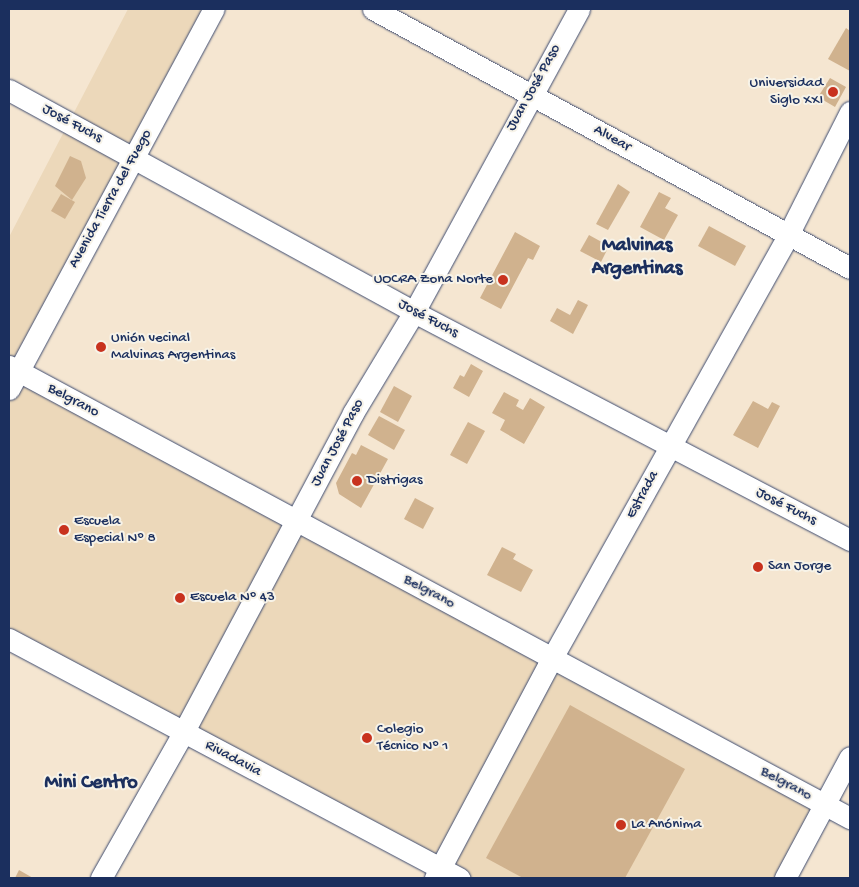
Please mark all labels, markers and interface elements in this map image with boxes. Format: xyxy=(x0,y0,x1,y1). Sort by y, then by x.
street label: Juan José Paso xyxy=(503,41,565,135)
place label: Universidad Siglo XXI xyxy=(750,74,823,109)
marker: Universidad Siglo XXI xyxy=(827,86,839,98)
street label: José Fuchs xyxy=(39,101,105,147)
street label: Alvear xyxy=(590,121,634,157)
street label: Avenida Tierra del Fuego xyxy=(65,127,157,271)
district label: Malvinas Argentinas xyxy=(592,235,682,282)
place label: UOCRA Zona Norte xyxy=(374,271,493,289)
marker: UOCRA Zona Norte xyxy=(497,274,509,286)
street label: José Fuchs xyxy=(395,296,461,342)
place label: Unión vecinal Malvinas Argentinas xyxy=(111,329,235,364)
marker: Unión vecinal Malvinas Argentinas xyxy=(95,341,107,353)
street label: Belgrano xyxy=(44,380,102,422)
street label: Juan José Paso xyxy=(307,396,369,490)
street label: Estrada xyxy=(623,468,663,522)
place label: Distrigas xyxy=(367,472,423,490)
marker: Distrigas xyxy=(351,475,363,487)
street label: José Fuchs xyxy=(753,484,819,530)
place label: Escuela Especial Nº 8 xyxy=(74,512,156,547)
marker: Escuela Especial Nº 8 xyxy=(58,524,70,536)
place label: San Jorge xyxy=(768,558,831,576)
marker: San Jorge xyxy=(752,561,764,573)
street label: Belgrano xyxy=(400,571,458,613)
place label: Escuela Nº 43 xyxy=(190,589,275,607)
marker: Escuela Nº 43 xyxy=(174,592,186,604)
place label: Colegio Técnico Nº 1 xyxy=(377,720,448,755)
marker: Colegio Técnico Nº 1 xyxy=(361,732,373,744)
street label: Rivadavia xyxy=(202,737,264,781)
street label: Belgrano xyxy=(757,763,815,805)
district label: Mini Centro xyxy=(44,771,138,795)
place label: La Anónima xyxy=(631,816,701,834)
marker: La Anónima xyxy=(615,819,627,831)

